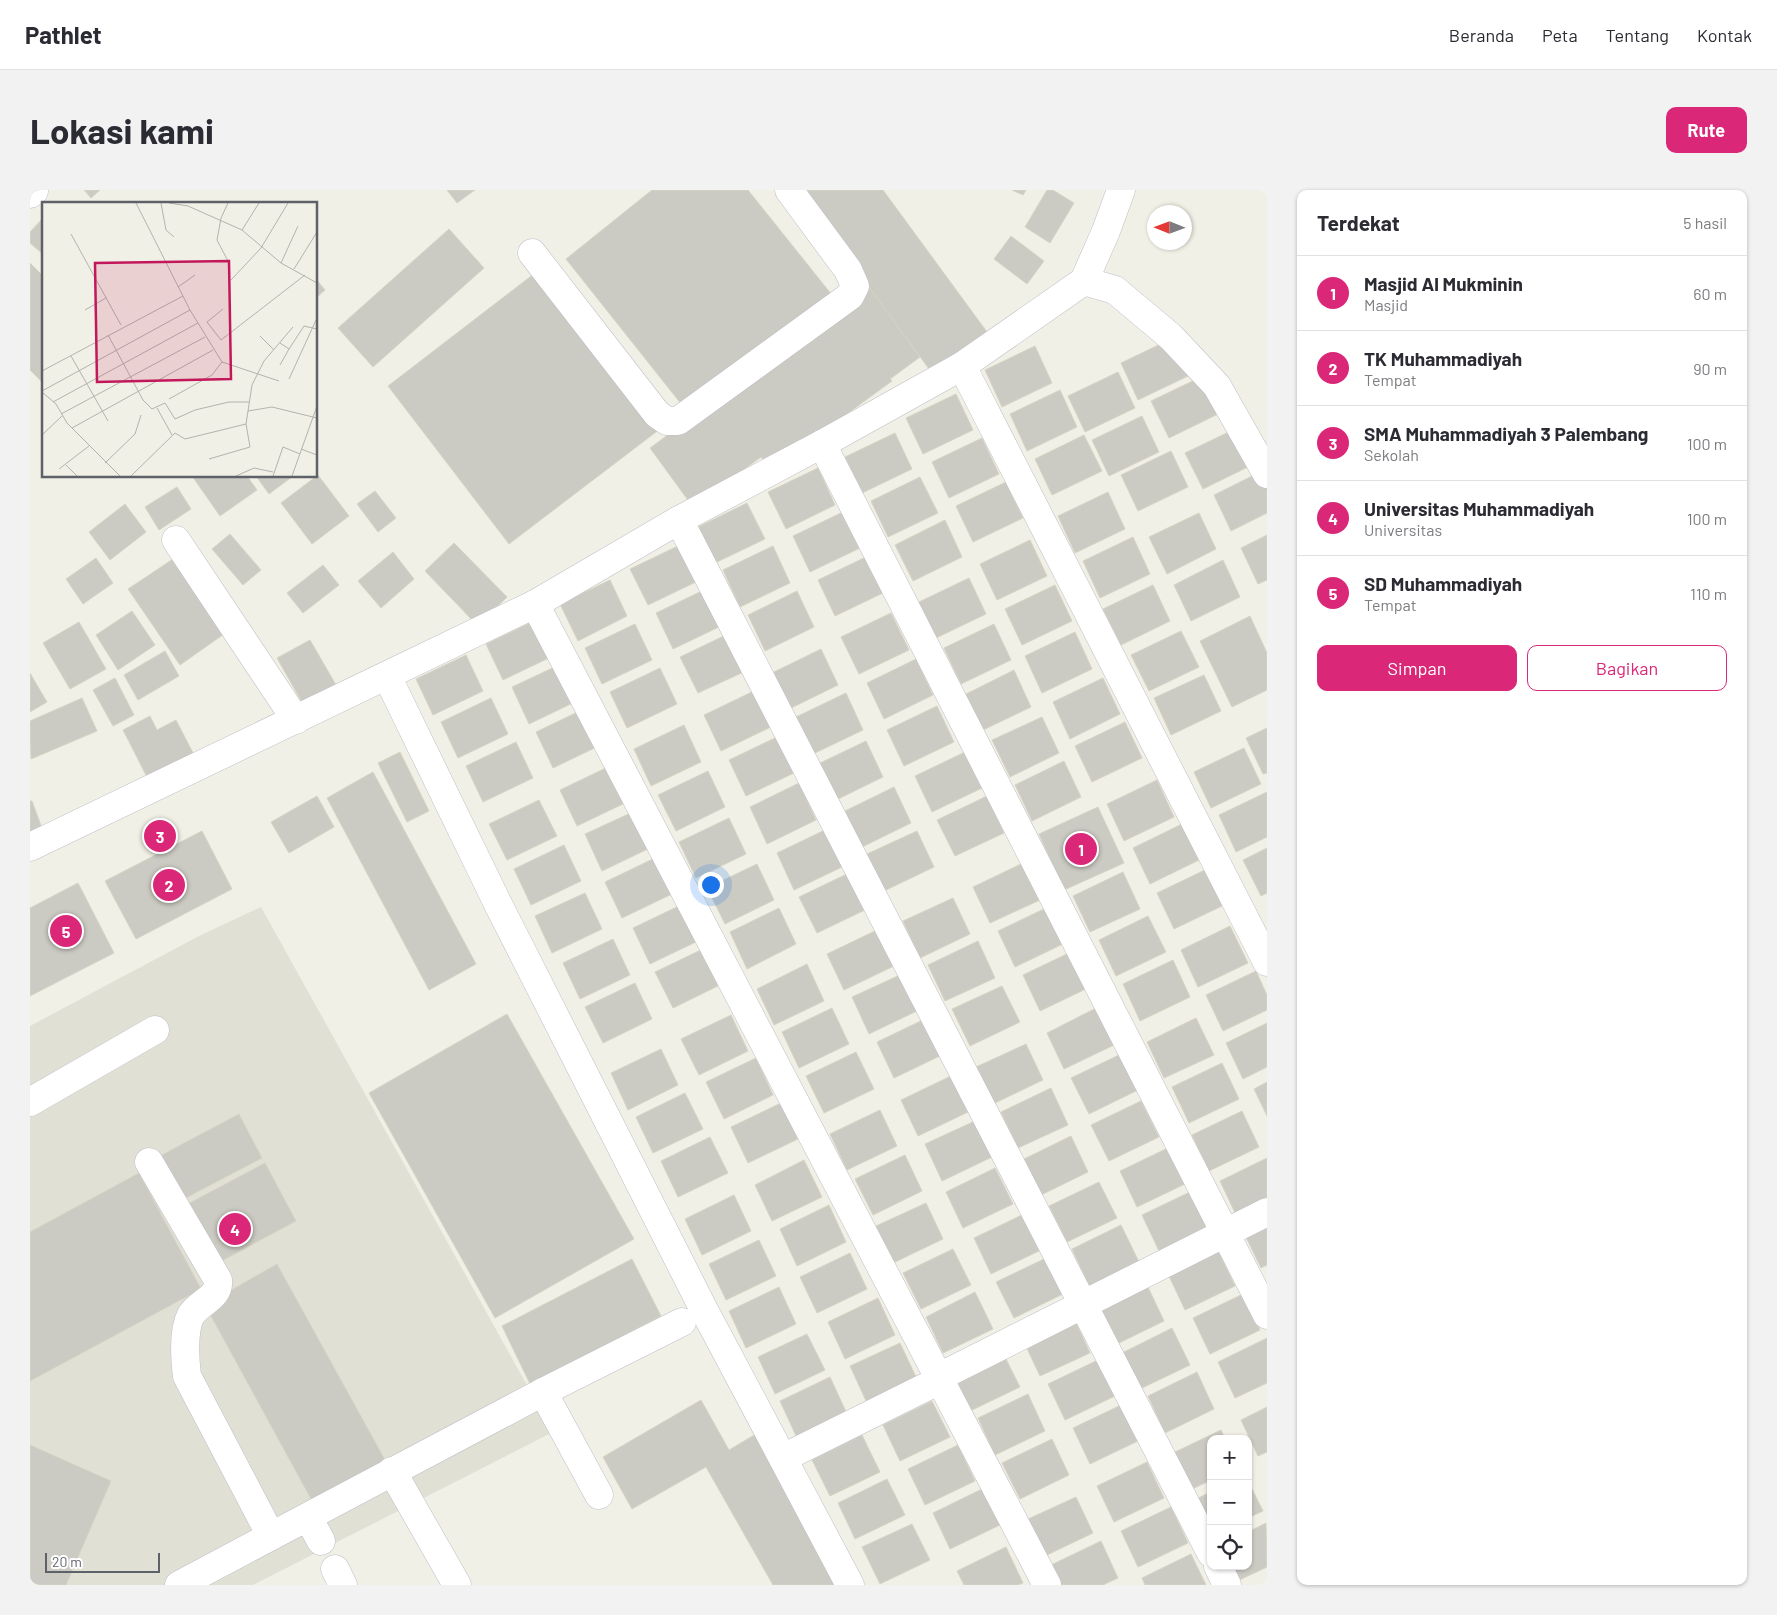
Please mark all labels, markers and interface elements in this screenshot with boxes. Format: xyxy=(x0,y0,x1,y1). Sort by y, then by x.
text: Pathlet xyxy=(25,20,102,49)
text: Beranda xyxy=(1449,24,1514,46)
text: Peta xyxy=(1542,24,1578,46)
text: Tentang xyxy=(1606,24,1669,46)
text: Kontak xyxy=(1697,24,1752,46)
button: Rute xyxy=(1666,107,1747,153)
text: Lokasi kami xyxy=(30,109,214,151)
inset map xyxy=(42,202,318,478)
north arrow xyxy=(1147,205,1192,250)
text: Terdekat xyxy=(1317,210,1400,235)
text: 5 hasil xyxy=(1683,213,1727,232)
text: Masjid Al Mukminin xyxy=(1364,272,1523,295)
text: 1 xyxy=(1330,284,1336,303)
text: 60 m xyxy=(1693,284,1727,303)
text: Masjid xyxy=(1364,295,1408,314)
text: TK Muhammadiyah xyxy=(1364,347,1522,370)
text: 2 xyxy=(1329,359,1337,378)
text: 90 m xyxy=(1693,359,1727,378)
text: Tempat xyxy=(1364,370,1417,389)
text: SMA Muhammadiyah 3 Palembang xyxy=(1364,422,1648,445)
text: 3 xyxy=(1329,434,1337,453)
text: 100 m xyxy=(1687,434,1727,453)
text: Sekolah xyxy=(1364,445,1419,464)
text: Universitas Muhammadiyah xyxy=(1364,497,1594,520)
text: 4 xyxy=(1328,509,1338,528)
text: 100 m xyxy=(1687,509,1727,528)
text: Universitas xyxy=(1364,520,1442,539)
text: SD Muhammadiyah xyxy=(1364,572,1522,595)
text: 5 xyxy=(1329,584,1337,603)
text: 110 m xyxy=(1690,584,1727,603)
text: Tempat xyxy=(1364,595,1417,614)
button: Simpan xyxy=(1317,645,1517,691)
button: Bagikan xyxy=(1527,645,1727,691)
pin: 3 xyxy=(144,817,176,855)
pin: 1 xyxy=(1065,830,1097,868)
pin: 2 xyxy=(153,866,185,904)
your location xyxy=(698,872,724,898)
pin: 5 xyxy=(50,912,82,950)
pin: 4 xyxy=(219,1210,251,1248)
map controls xyxy=(1207,1435,1252,1570)
button: + xyxy=(1207,1435,1252,1480)
button: − xyxy=(1207,1480,1252,1525)
button: locate xyxy=(1207,1525,1252,1570)
scale bar xyxy=(45,1550,160,1573)
text: 20 m xyxy=(52,1553,82,1570)

